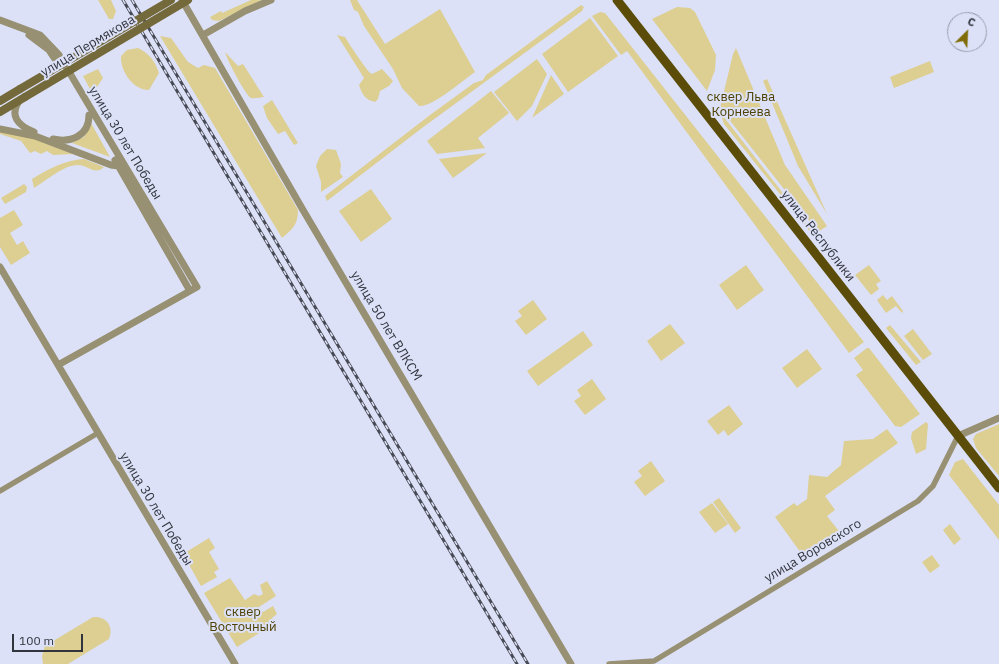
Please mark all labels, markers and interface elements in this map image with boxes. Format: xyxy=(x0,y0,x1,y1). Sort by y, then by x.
street label: улица Пермякова xyxy=(38,12,138,80)
north arrow xyxy=(947,12,987,52)
text: С xyxy=(965,14,978,30)
street label: улица 30 лет Победы xyxy=(85,84,165,202)
park label: сквер Льва Корнеева xyxy=(707,89,775,120)
street label: улица Республики xyxy=(778,187,858,285)
street label: улица 50 лет ВЛКСМ xyxy=(347,268,425,384)
street label: улица 30 лет Победы xyxy=(116,450,196,568)
street label: улица Воровского xyxy=(762,516,864,586)
park label: сквер Восточный xyxy=(209,604,277,635)
scale bar xyxy=(14,626,85,652)
text: 100 m xyxy=(19,633,54,648)

